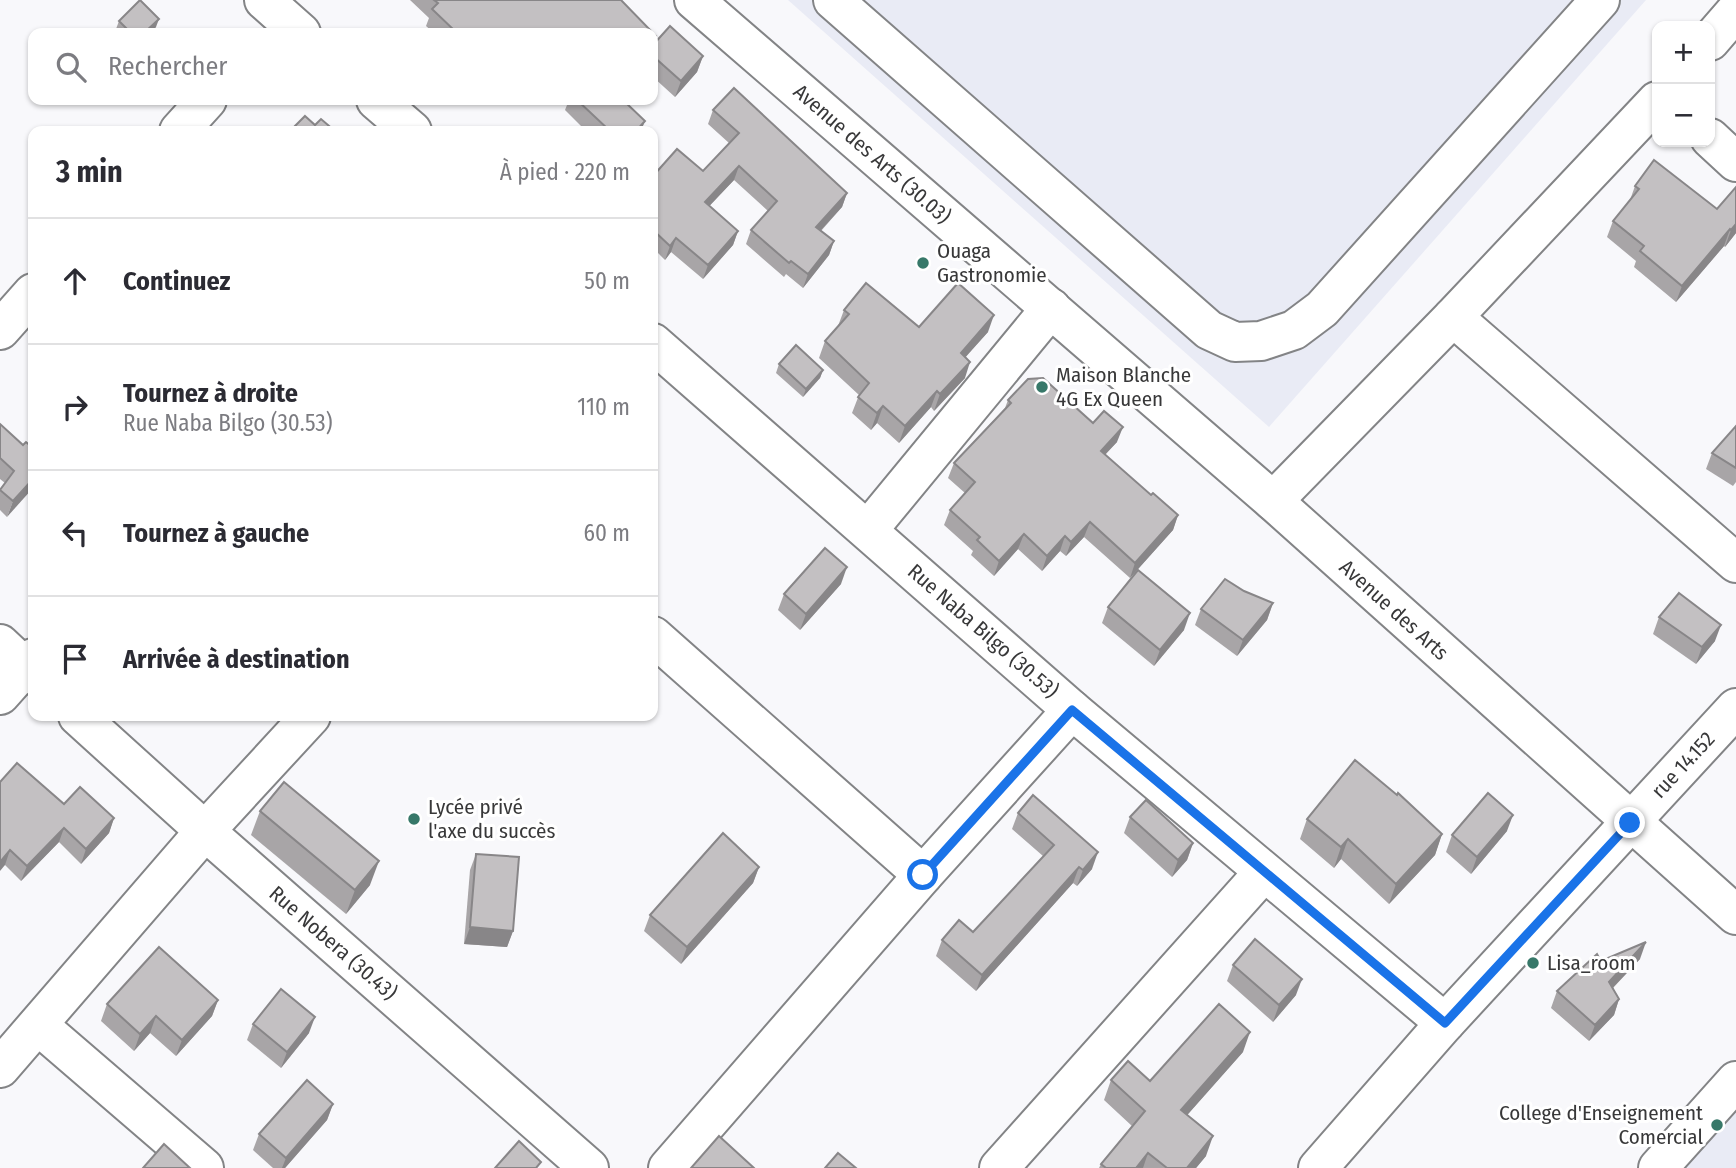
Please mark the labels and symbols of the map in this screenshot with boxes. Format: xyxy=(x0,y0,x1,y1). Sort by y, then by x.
street label: Avenue des Arts (30.03) xyxy=(788,79,956,229)
place label: Ouaga Gastronomie xyxy=(937,238,1047,288)
marker: Ouaga Gastronomie xyxy=(915,255,931,271)
place label: Maison Blanche 4G Ex Queen xyxy=(1056,362,1191,412)
marker: Maison Blanche 4G Ex Queen xyxy=(1034,379,1050,395)
street label: Avenue des Arts xyxy=(1334,554,1454,666)
street label: Rue Naba Bilgo (30.53) xyxy=(902,558,1064,704)
street label: rue 14.152 xyxy=(1646,726,1720,804)
place label: Lycée privé l'axe du succès xyxy=(428,794,555,844)
route end xyxy=(1614,807,1645,838)
marker: Lycée privé l'axe du succès xyxy=(406,811,422,827)
route start xyxy=(907,859,938,890)
street label: Rue Nobera (30.43) xyxy=(264,880,402,1006)
place label: Lisa_room xyxy=(1547,950,1636,976)
marker: Lisa_room xyxy=(1525,955,1541,971)
place label: College d'Enseignement Comercial xyxy=(1499,1100,1703,1150)
marker: College d'Enseignement Comercial xyxy=(1709,1117,1725,1133)

